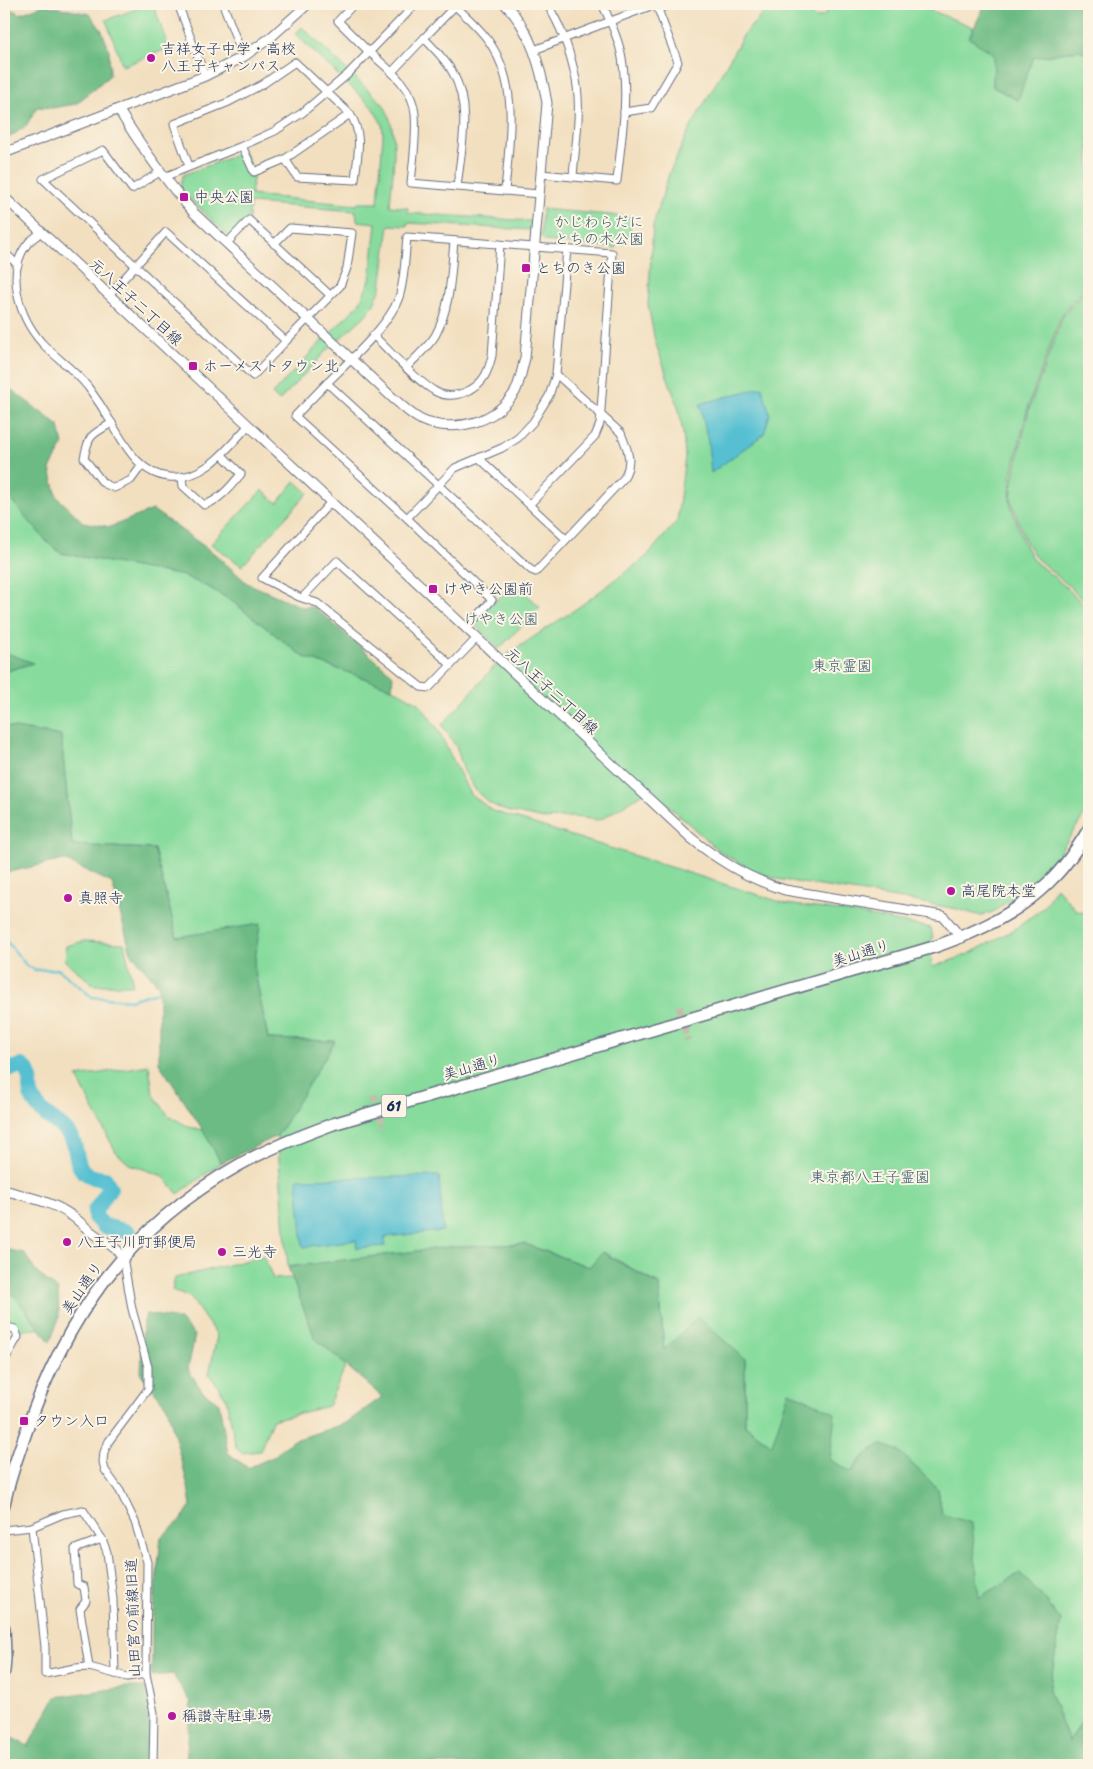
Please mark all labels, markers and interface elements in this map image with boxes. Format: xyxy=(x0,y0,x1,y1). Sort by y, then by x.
place label: 吉祥女子中学・高校 八王子キャンパス xyxy=(161,36,296,79)
marker: 吉祥女子中学・高校 八王子キャンパス xyxy=(145,52,157,64)
place label: 中央公園 xyxy=(194,184,254,210)
marker: 中央公園 xyxy=(178,191,190,203)
park label: かじわらだに とちの木公園 xyxy=(554,209,644,252)
street label: 元八王子二丁目線 xyxy=(83,252,189,352)
place label: とちのき公園 xyxy=(536,255,626,281)
marker: とちのき公園 xyxy=(520,262,532,274)
place label: ホーメストタウン北 xyxy=(203,353,339,379)
marker: ホーメストタウン北 xyxy=(187,360,199,372)
place label: けやき公園前 xyxy=(443,576,533,602)
marker: けやき公園前 xyxy=(427,583,439,595)
park label: けやき公園 xyxy=(463,606,539,632)
street label: 元八王子二丁目線 xyxy=(499,641,605,741)
park label: 東京霊園 xyxy=(812,653,872,679)
place label: 高尾院本堂 xyxy=(961,878,1036,904)
place label: 真照寺 xyxy=(78,885,123,911)
marker: 高尾院本堂 xyxy=(945,885,957,897)
marker: 真照寺 xyxy=(62,892,74,904)
street label: 美山通り xyxy=(829,932,893,974)
street label: 美山通り xyxy=(440,1046,504,1088)
road number: 61 xyxy=(382,1094,406,1118)
park label: 東京都八王子霊園 xyxy=(810,1164,930,1190)
place label: 八王子川町郵便局 xyxy=(77,1229,197,1255)
marker: 八王子川町郵便局 xyxy=(61,1236,73,1248)
place label: 三光寺 xyxy=(232,1239,277,1265)
marker: 三光寺 xyxy=(216,1246,228,1258)
street label: 美山通り xyxy=(54,1256,110,1320)
place label: タウン入口 xyxy=(34,1408,109,1434)
marker: タウン入口 xyxy=(18,1415,30,1427)
street label: 山田宮の前線旧道 xyxy=(118,1558,148,1678)
place label: 稱讃寺駐車場 xyxy=(182,1703,272,1729)
marker: 稱讃寺駐車場 xyxy=(166,1710,178,1722)

